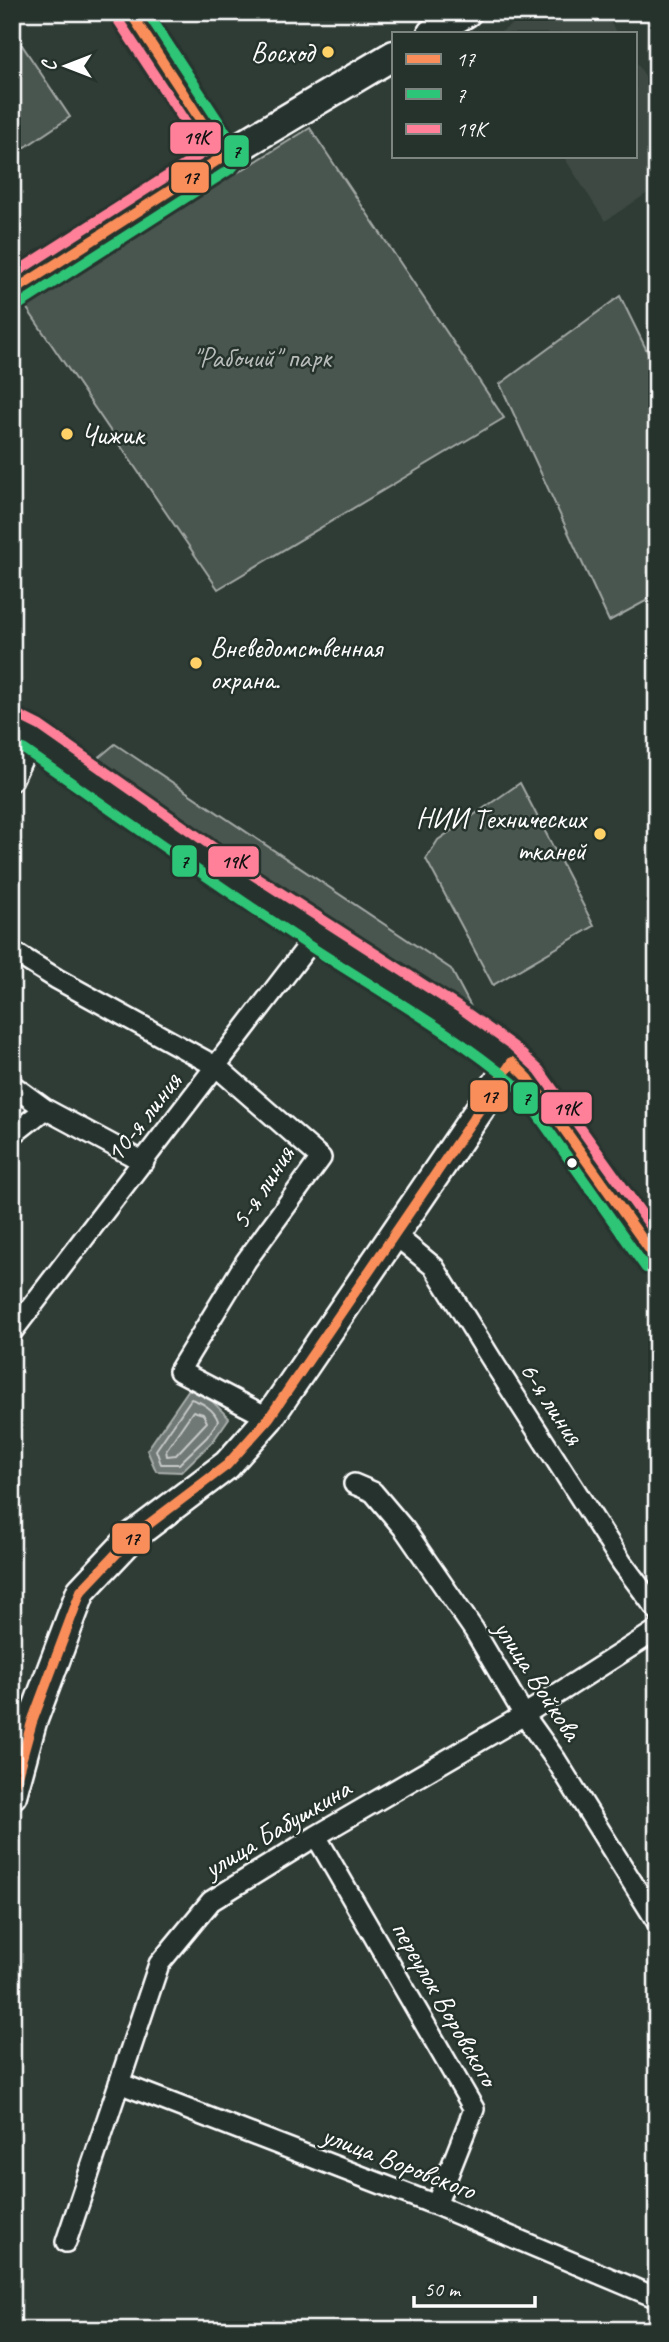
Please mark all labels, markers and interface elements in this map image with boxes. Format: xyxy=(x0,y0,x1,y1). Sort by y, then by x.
north arrow xyxy=(32,32,102,102)
legend xyxy=(392,32,638,158)
place label: Восход xyxy=(251,35,317,70)
marker: Восход xyxy=(320,44,336,60)
text: 17 xyxy=(456,46,476,72)
text: С xyxy=(38,59,62,71)
text: 7 xyxy=(456,82,467,108)
text: 19К xyxy=(456,116,490,142)
line badge: 19К xyxy=(169,121,222,155)
text: 19К xyxy=(183,126,214,150)
line badge: 7 xyxy=(223,134,250,168)
text: 7 xyxy=(232,140,243,164)
line badge: 17 xyxy=(170,161,210,194)
text: 17 xyxy=(181,166,201,190)
park label: "Рабочий" парк xyxy=(193,340,333,375)
place label: Чижик xyxy=(81,417,146,452)
marker: Чижик xyxy=(59,426,75,442)
place label: Вневедомственная охрана. xyxy=(210,630,385,697)
marker: Вневедомственная охрана. xyxy=(188,655,204,671)
place label: НИИ Технических тканей xyxy=(416,801,588,868)
marker: НИИ Технических тканей xyxy=(592,826,608,842)
line badge: 7 xyxy=(171,844,198,878)
line badge: 19К xyxy=(207,845,260,878)
text: 7 xyxy=(180,850,191,874)
text: 19К xyxy=(221,850,252,874)
street label: 10-я линия xyxy=(97,1064,190,1169)
line badge: 17 xyxy=(469,1079,509,1113)
line badge: 7 xyxy=(512,1081,539,1115)
text: 17 xyxy=(480,1085,500,1109)
text: 7 xyxy=(522,1087,533,1111)
line badge: 19К xyxy=(540,1091,593,1125)
text: 19К xyxy=(553,1097,584,1121)
street label: 5-я линия xyxy=(222,1138,302,1235)
unlabelled marker xyxy=(565,1156,579,1170)
street label: 6-я линия xyxy=(512,1355,592,1452)
line badge: 17 xyxy=(111,1522,151,1555)
text: 17 xyxy=(122,1527,142,1551)
street label: улица Войкова xyxy=(485,1612,591,1748)
street label: улица Бабушкина xyxy=(195,1770,358,1887)
street label: переулок Воровского xyxy=(383,1914,508,2095)
street label: улица Воровского xyxy=(316,2116,483,2208)
scale bar xyxy=(414,2265,534,2309)
text: 50 m xyxy=(424,2276,462,2302)

